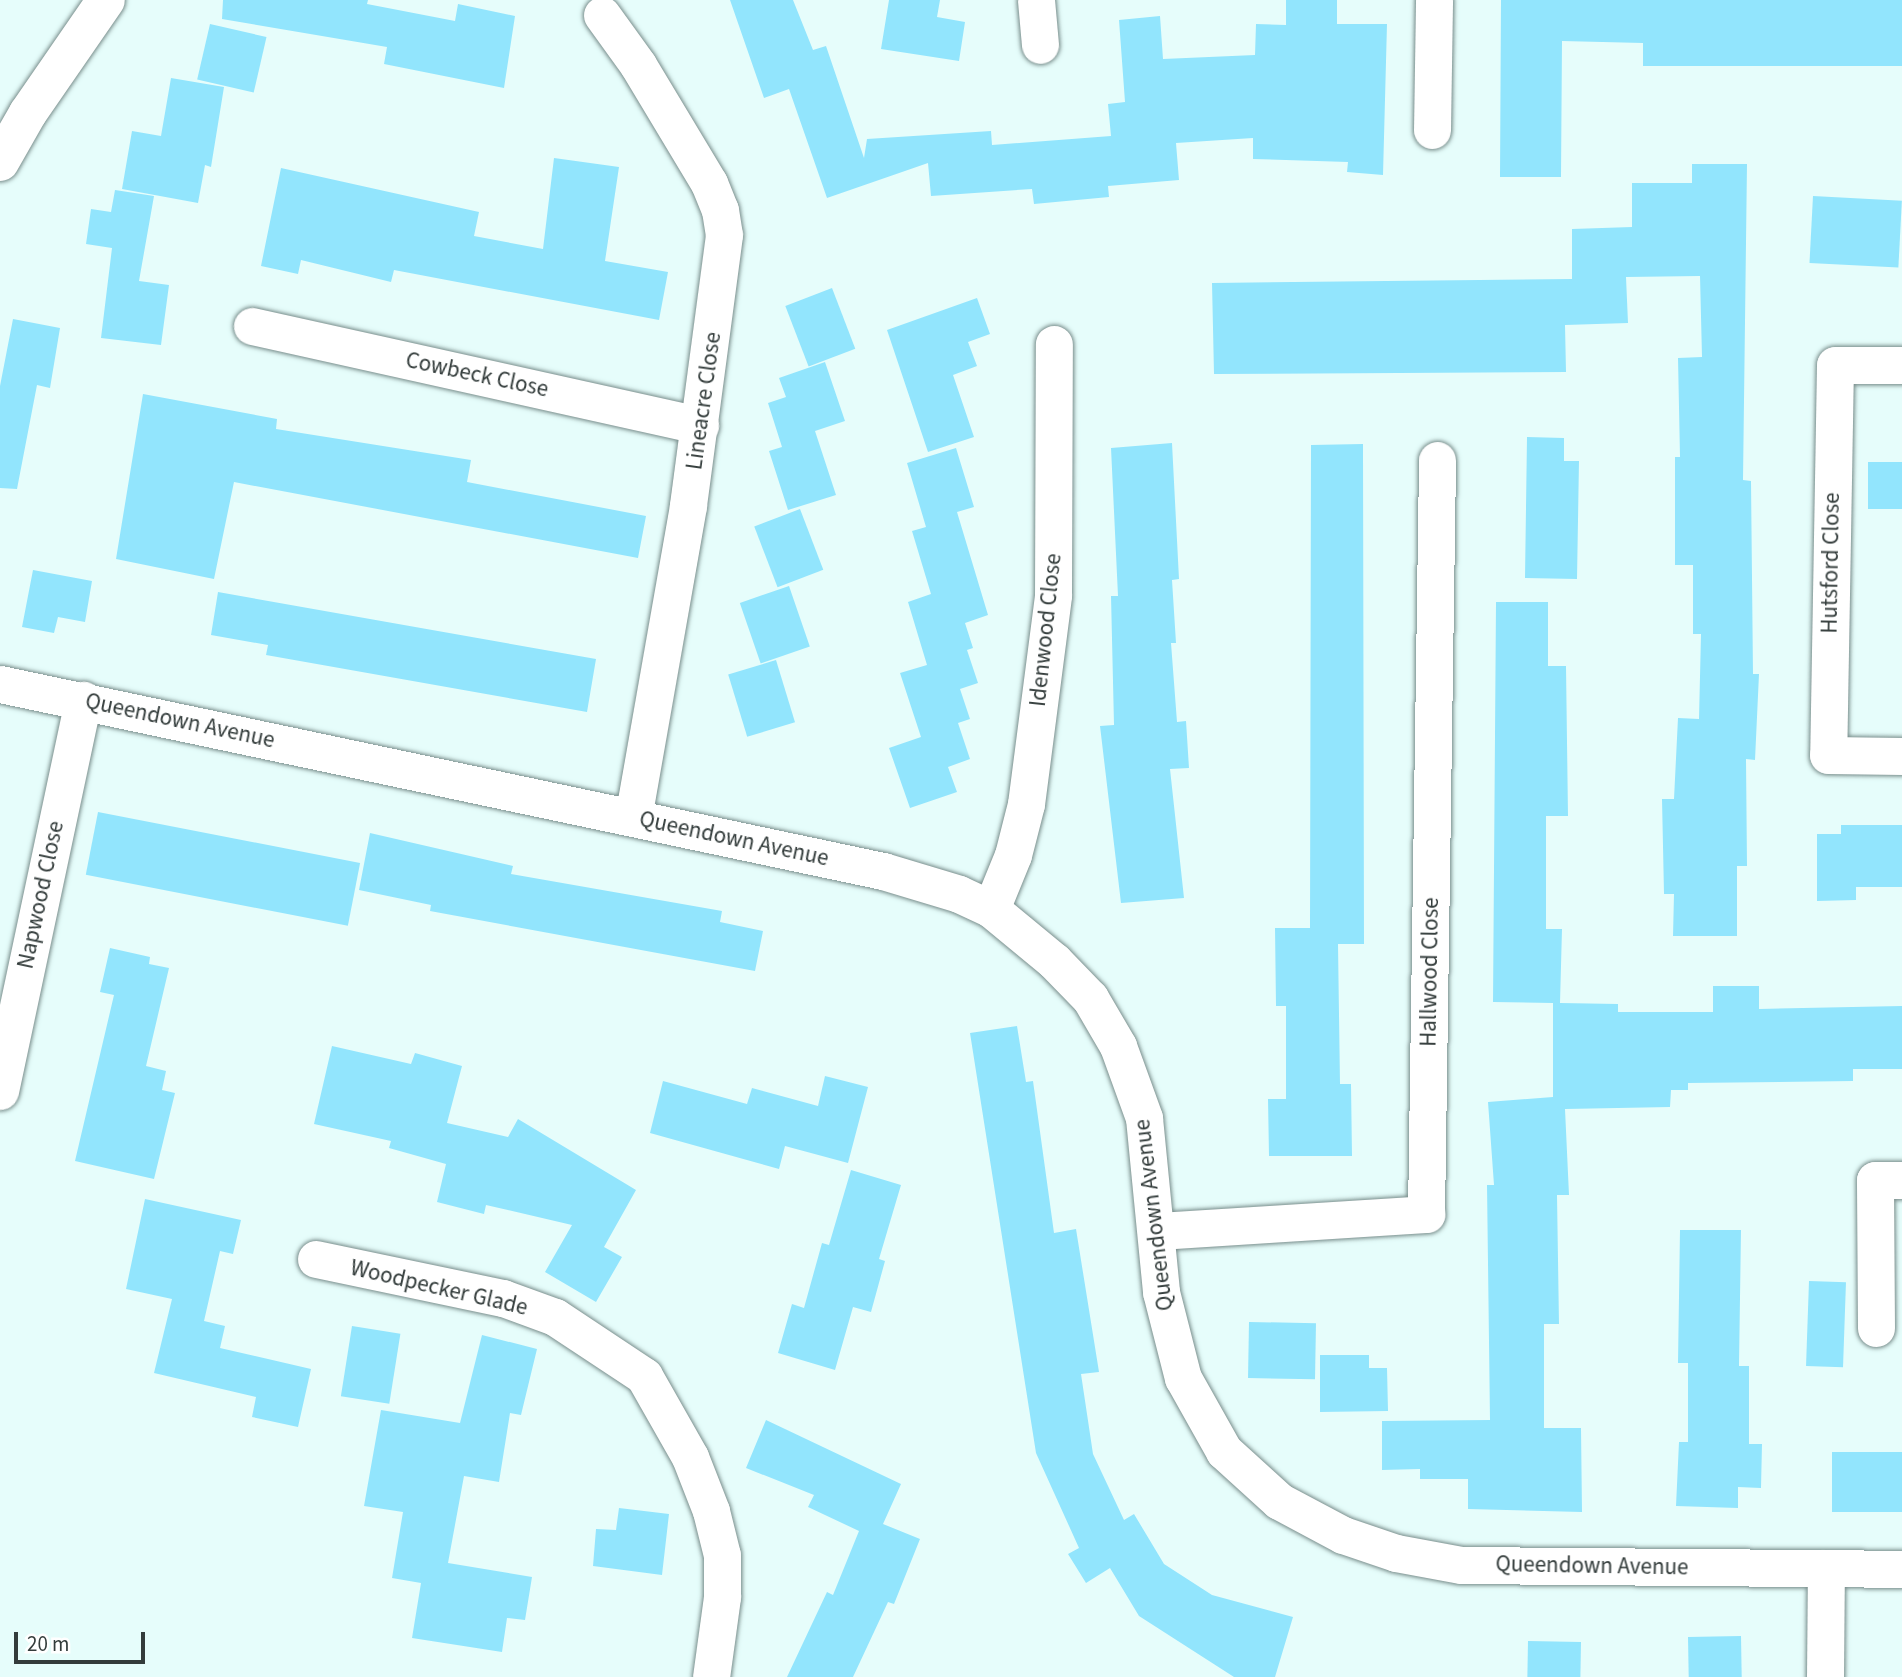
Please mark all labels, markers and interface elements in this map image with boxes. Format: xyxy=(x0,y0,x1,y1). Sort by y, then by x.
street label: Lineacre Close xyxy=(681,330,727,472)
street label: Cowbeck Close xyxy=(403,346,551,404)
street label: Hutsford Close xyxy=(1816,492,1846,634)
street label: Idenwood Close xyxy=(1024,552,1068,708)
street label: Queendown Avenue xyxy=(83,687,277,755)
street label: Queendown Avenue xyxy=(637,805,831,873)
street label: Napwood Close xyxy=(12,819,70,971)
street label: Hallwood Close xyxy=(1415,897,1445,1047)
street label: Queendown Avenue xyxy=(1129,1118,1179,1312)
street label: Woodpecker Glade xyxy=(348,1254,530,1322)
street label: Queendown Avenue xyxy=(1495,1551,1689,1581)
scale bar xyxy=(18,1618,149,1662)
text: 20 m xyxy=(27,1629,69,1659)

